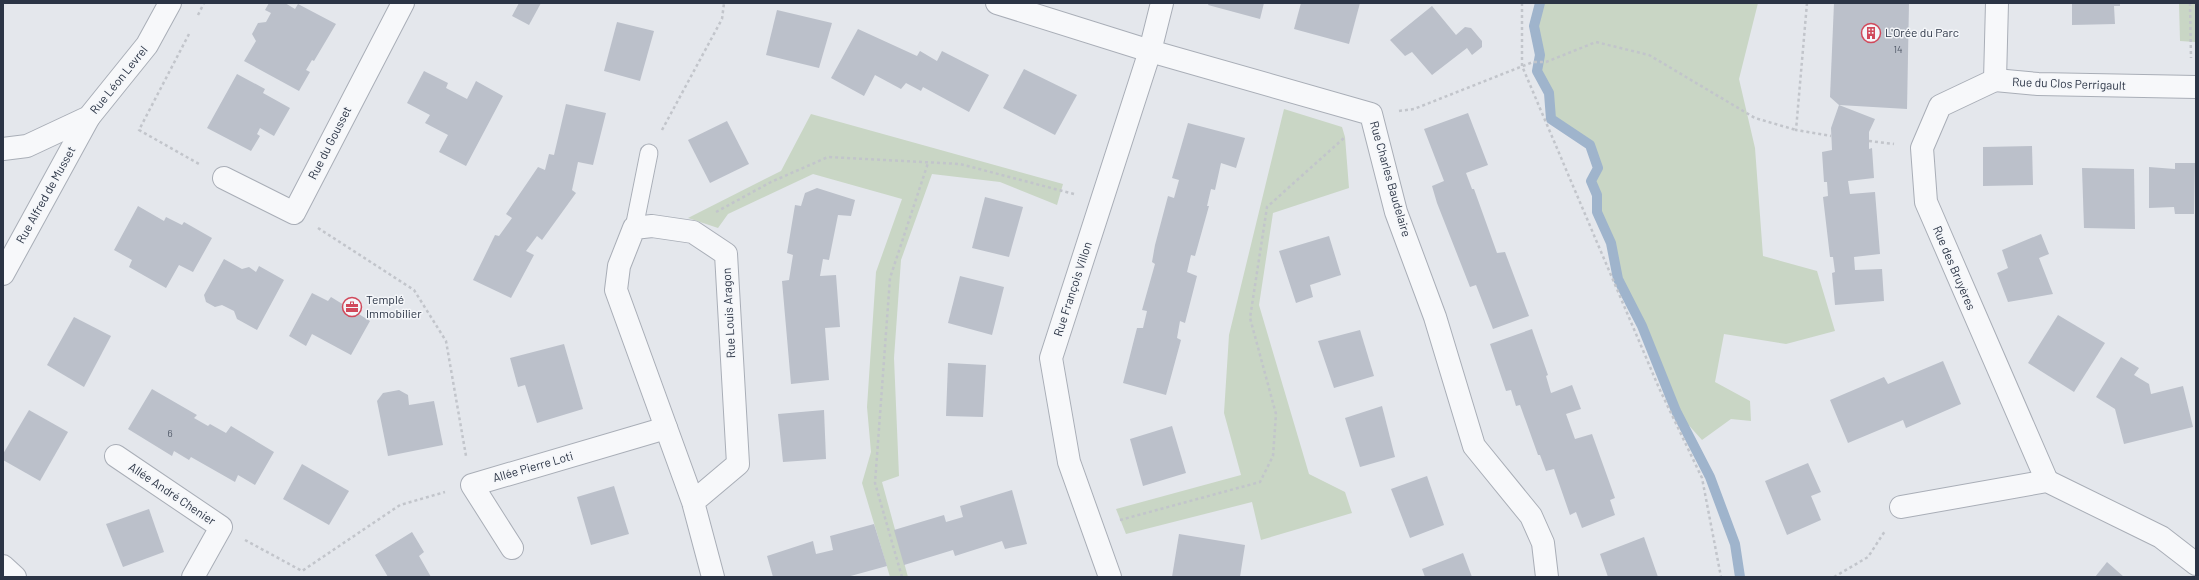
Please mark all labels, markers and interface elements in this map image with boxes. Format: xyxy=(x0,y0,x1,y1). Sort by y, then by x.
building icon: L'Orée du Parc xyxy=(1860,22,1882,44)
place label: L'Orée du Parc xyxy=(1885,25,1959,39)
street label: Rue Léon Levrel xyxy=(87,43,150,116)
house number: 14 xyxy=(1893,43,1903,55)
street label: Rue du Clos Perrigault xyxy=(2012,74,2126,92)
street label: Rue du Gousset xyxy=(305,104,354,182)
street label: Rue Charles Baudelaire xyxy=(1368,119,1414,238)
street label: Rue Alfred de Musset xyxy=(13,143,78,246)
street label: Rue des Bruyères xyxy=(1931,223,1979,312)
street label: Rue François Villon xyxy=(1050,240,1094,338)
street label: Rue Louis Aragon xyxy=(719,267,737,359)
place label: Templé Immobilier xyxy=(366,292,422,320)
office icon: Templé Immobilier xyxy=(341,296,363,318)
house number: 6 xyxy=(167,427,173,439)
street label: Allée Pierre Loti xyxy=(491,448,574,484)
street label: Allée André Chenier xyxy=(126,459,219,528)

